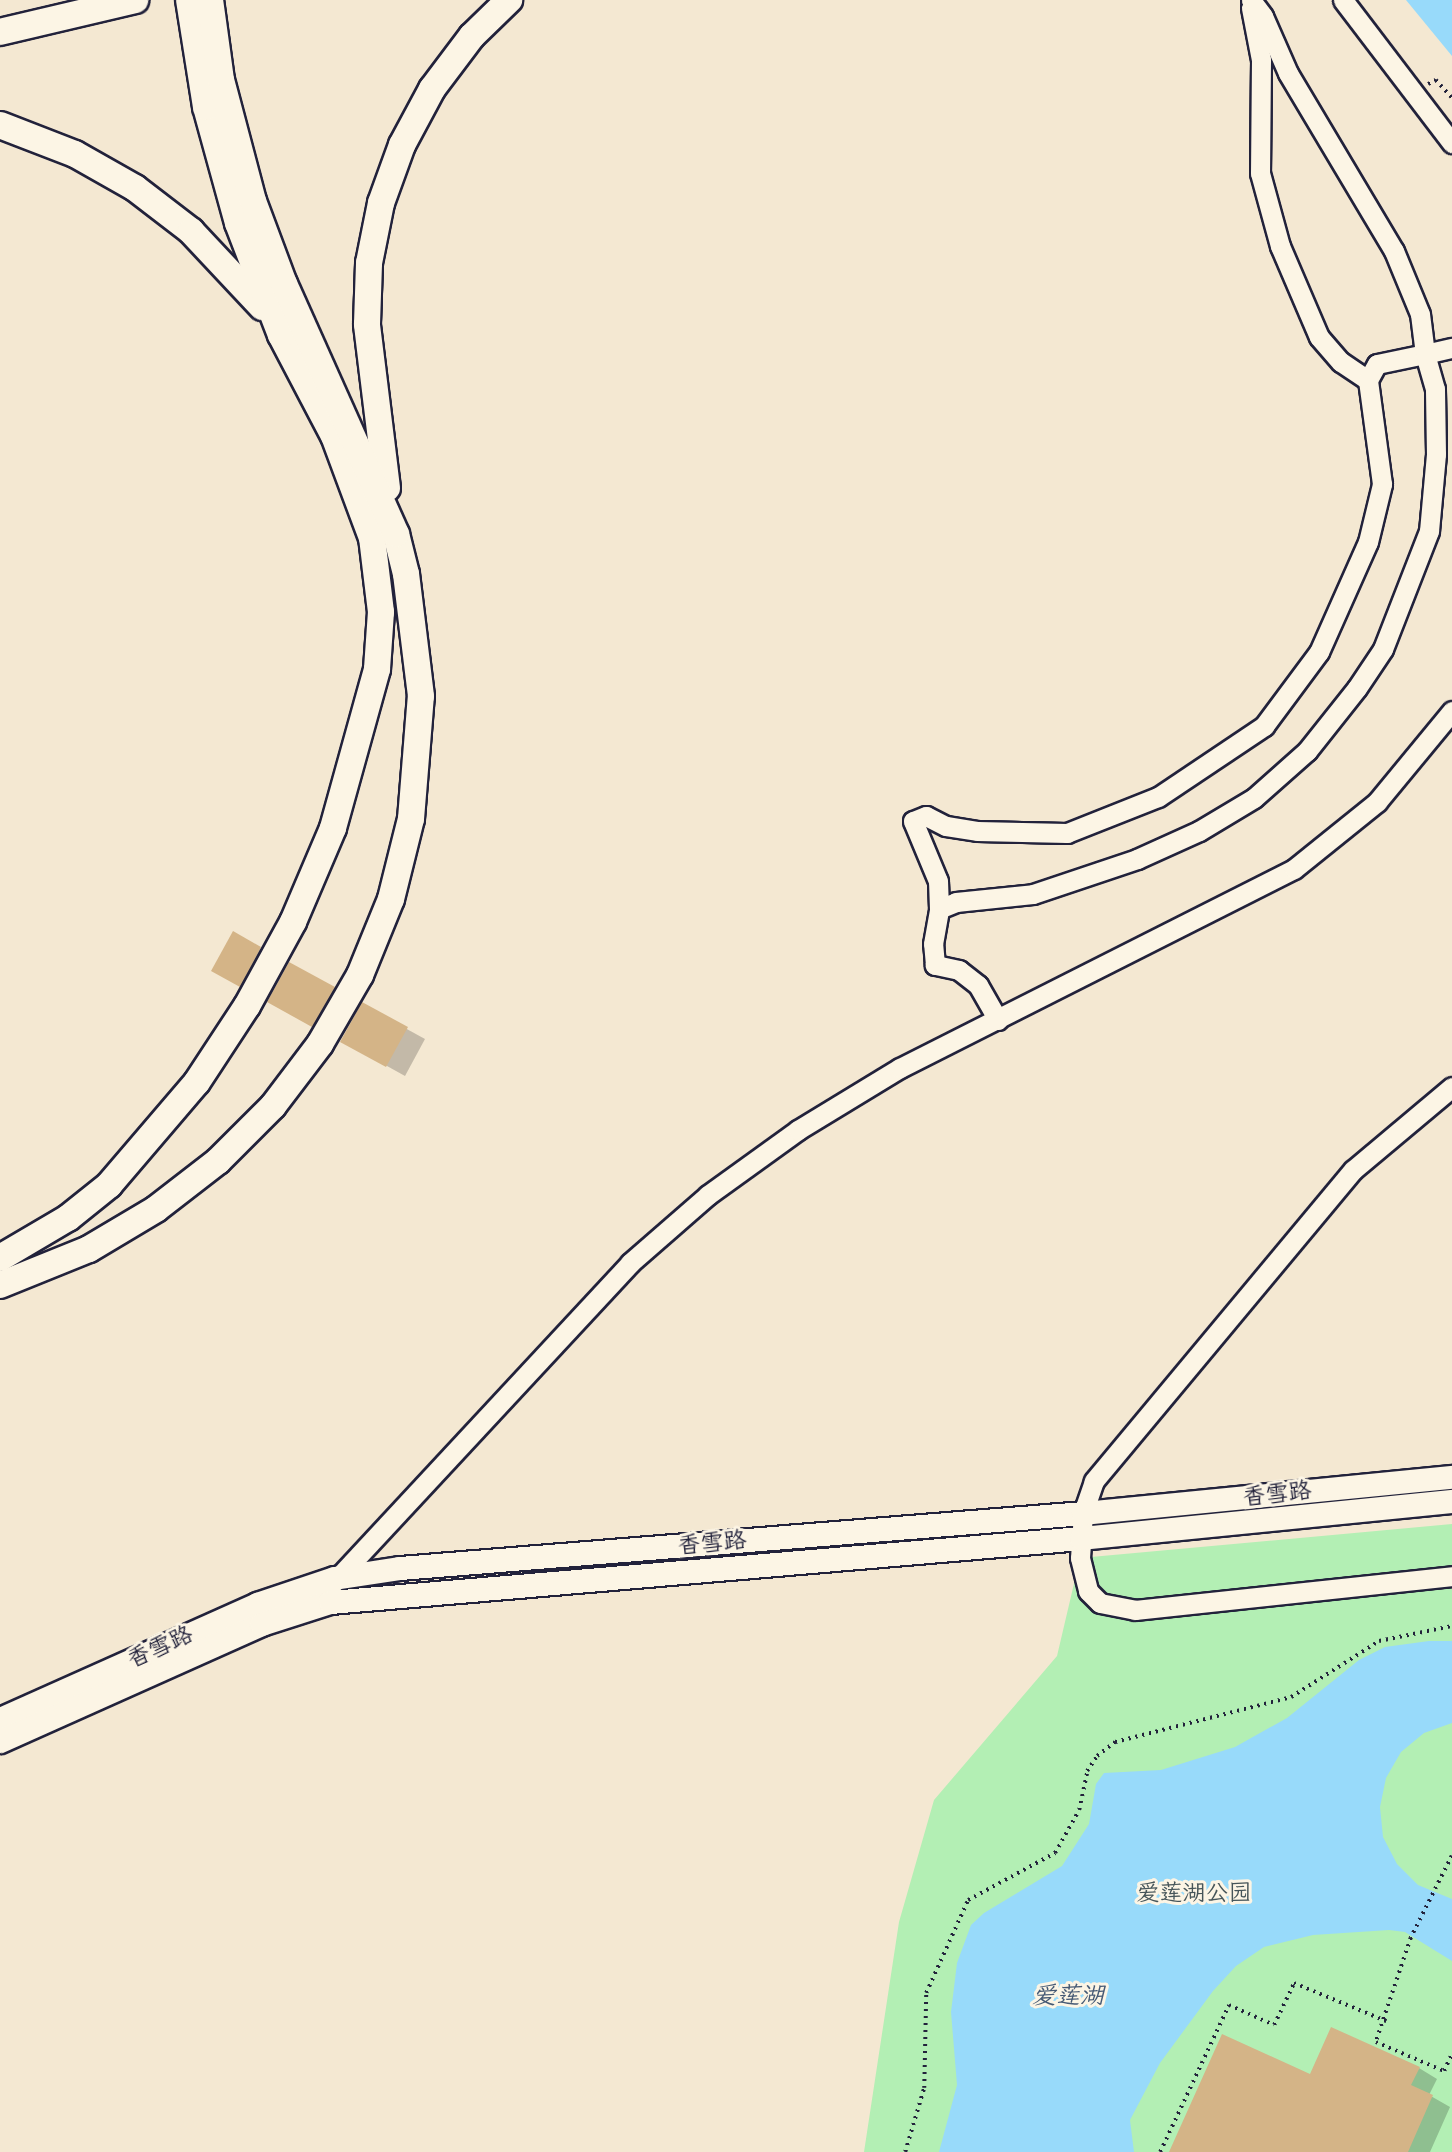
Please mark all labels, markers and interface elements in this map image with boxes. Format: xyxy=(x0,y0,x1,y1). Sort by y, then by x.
street label: 香雪路 xyxy=(1241,1477,1313,1511)
street label: 香雪路 xyxy=(676,1526,748,1560)
street label: 香雪路 xyxy=(123,1620,197,1674)
park label: 爱莲湖公园 xyxy=(1137,1879,1251,1907)
water label: 爱莲湖 xyxy=(1032,1982,1104,2010)

